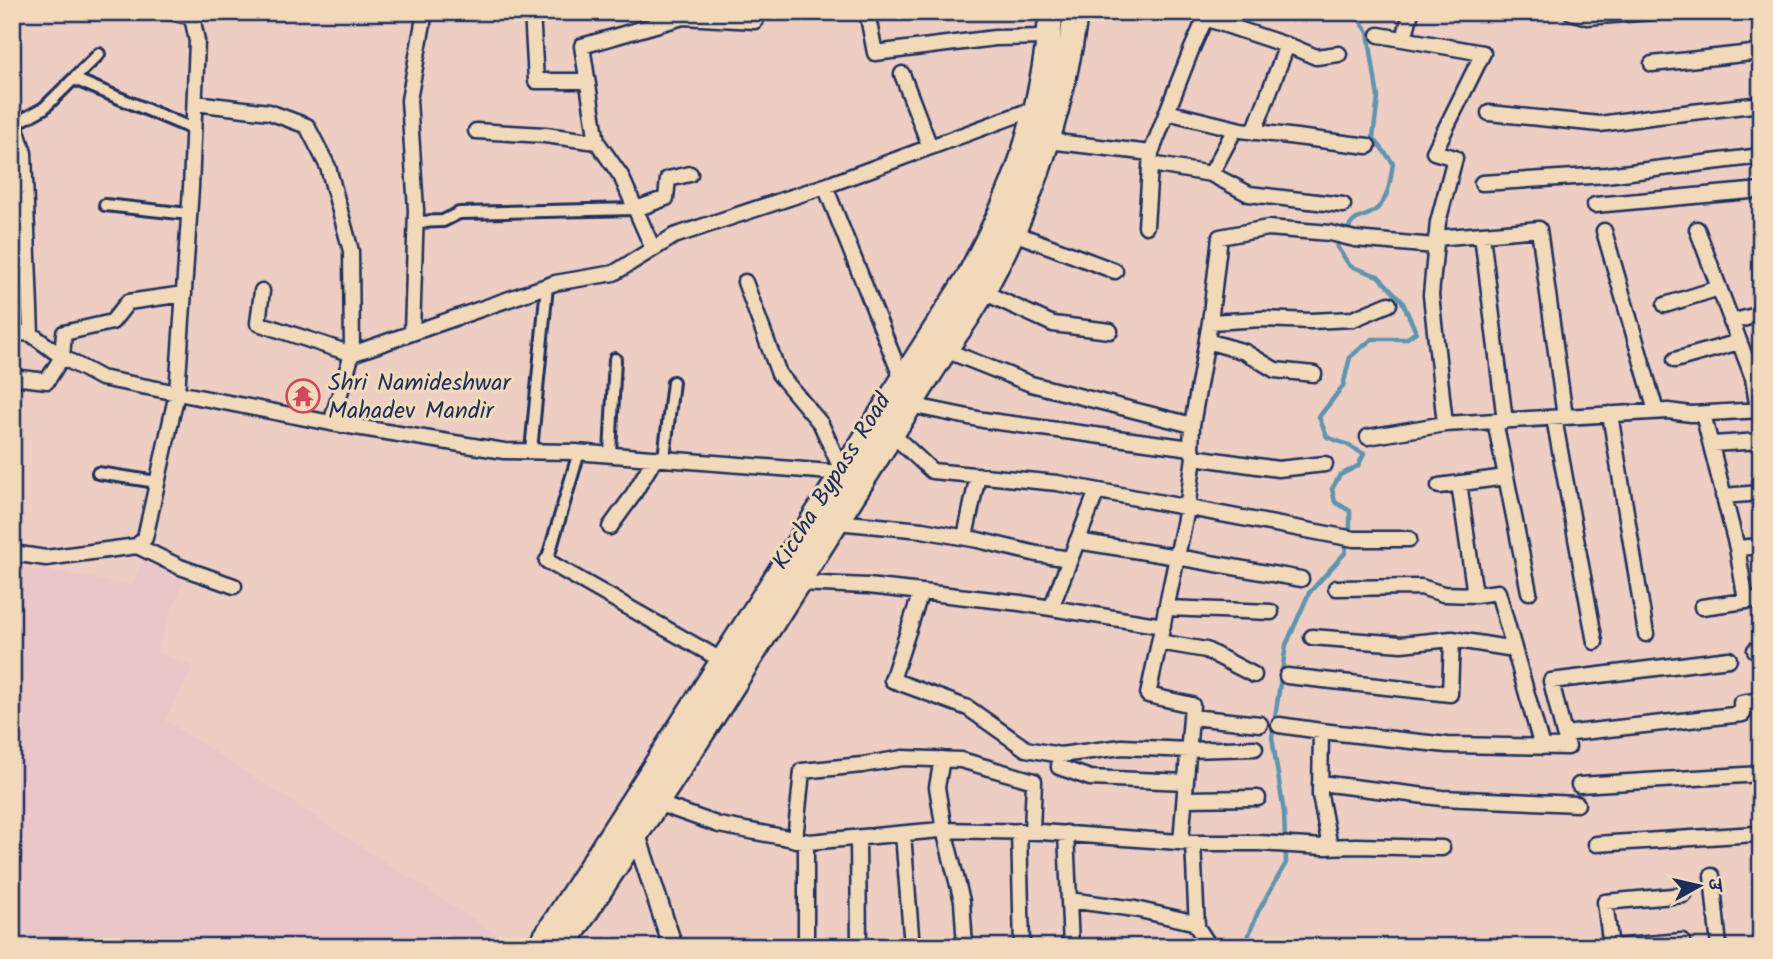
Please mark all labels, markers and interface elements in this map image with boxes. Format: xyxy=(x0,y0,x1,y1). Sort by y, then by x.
place label: Shri Namideshwar Mahadev Mandir xyxy=(328,364,512,431)
temple icon: Shri Namideshwar Mahadev Mandir xyxy=(284,377,322,415)
street label: Kiccha Bypass Road xyxy=(762,385,903,578)
north arrow xyxy=(1664,850,1734,920)
text: उ xyxy=(1698,876,1730,896)

